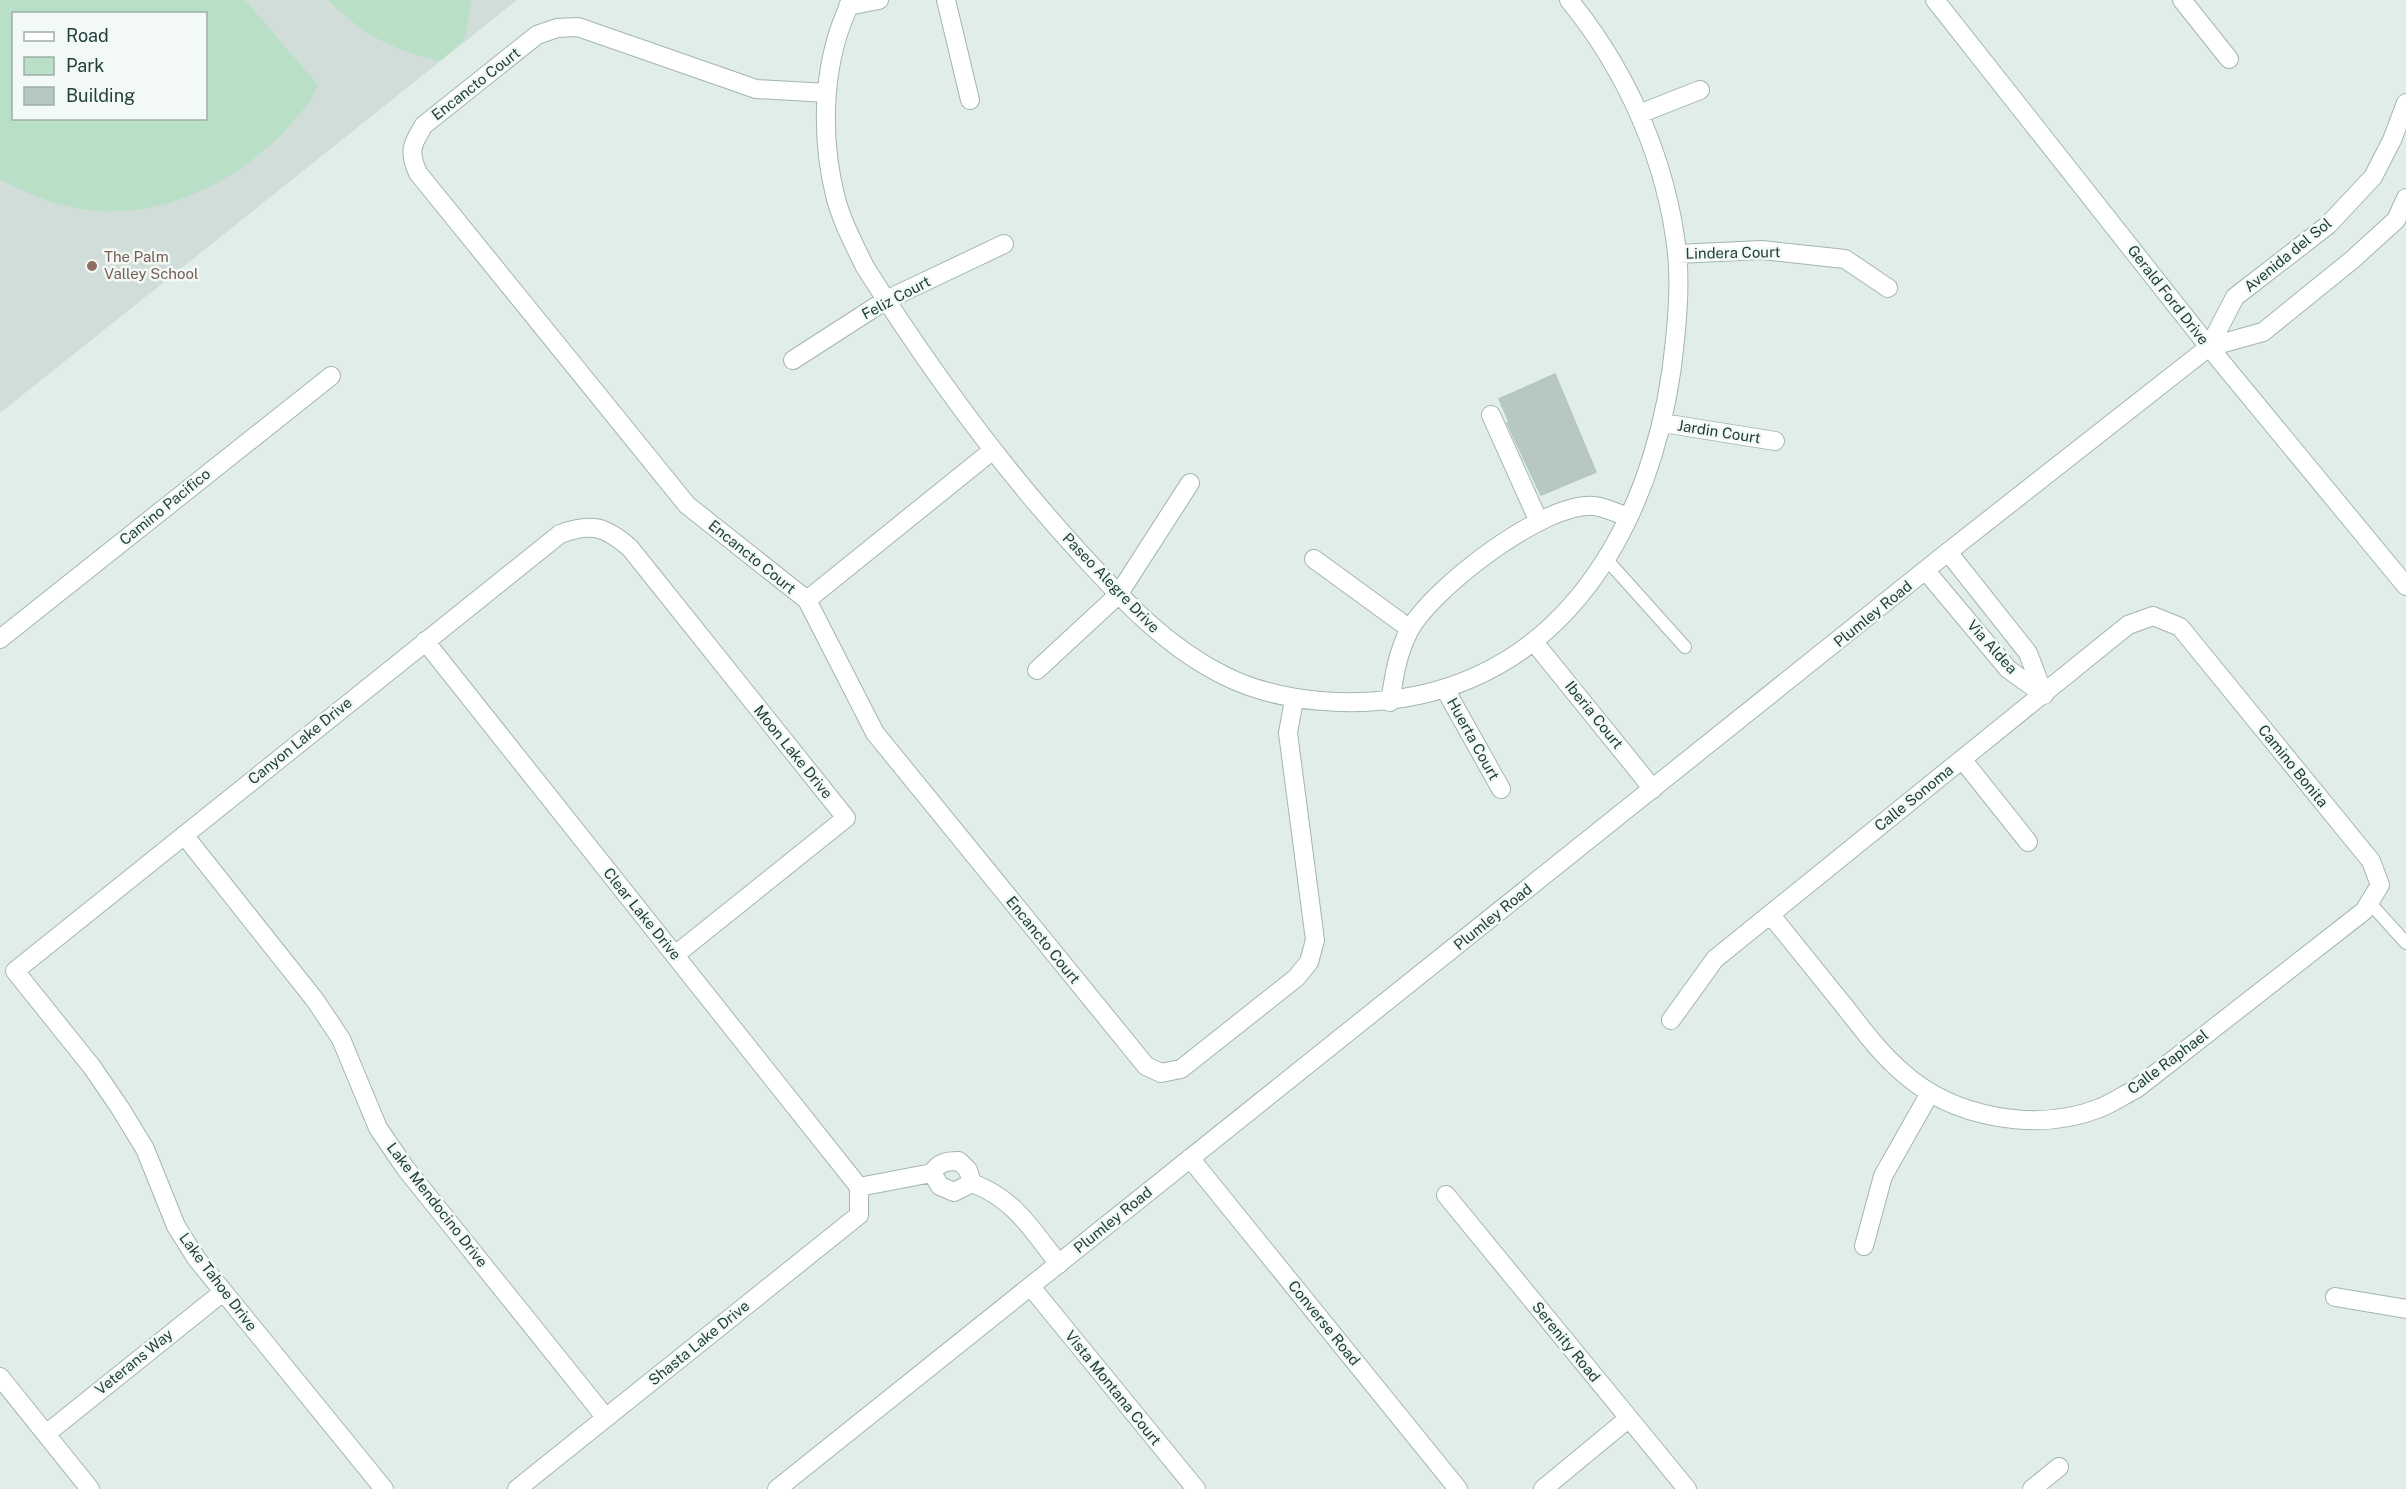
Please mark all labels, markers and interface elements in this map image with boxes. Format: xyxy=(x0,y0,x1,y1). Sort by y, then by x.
legend xyxy=(12,12,207,120)
text: Road xyxy=(66,25,109,46)
street label: Encancto Court xyxy=(428,44,523,123)
text: Park xyxy=(66,55,104,76)
text: Building xyxy=(66,85,135,106)
street label: Avenida del Sol xyxy=(2241,214,2335,295)
street label: Gerald Ford Drive xyxy=(2124,242,2213,348)
street label: Lindera Court xyxy=(1685,243,1781,262)
place label: The Palm Valley School xyxy=(104,248,199,282)
marker: The Palm Valley School xyxy=(85,259,99,273)
street label: Feliz Court xyxy=(859,272,933,323)
street label: Jardin Court xyxy=(1676,417,1762,447)
street label: Camino Pacifico xyxy=(116,465,213,548)
street label: Encancto Court xyxy=(705,516,799,597)
street label: Paseo Alegre Drive xyxy=(1059,529,1163,636)
street label: Plumley Road xyxy=(1830,577,1915,650)
street label: Via Aldea xyxy=(1964,616,2021,677)
street label: Iberia Court xyxy=(1562,677,1627,752)
street label: Canyon Lake Drive xyxy=(244,694,355,788)
street label: Huerta Court xyxy=(1444,695,1503,783)
street label: Moon Lake Drive xyxy=(751,702,836,802)
street label: Camino Bonita xyxy=(2255,721,2332,810)
street label: Calle Sonoma xyxy=(1871,761,1956,834)
street label: Clear Lake Drive xyxy=(600,864,685,963)
street label: Plumley Road xyxy=(1450,880,1535,953)
street label: Encancto Court xyxy=(1003,893,1084,987)
street label: Calle Raphael xyxy=(2124,1026,2211,1097)
street label: Lake Mendocino Drive xyxy=(384,1139,491,1270)
street label: Plumley Road xyxy=(1070,1183,1155,1256)
street label: Lake Tahoe Drive xyxy=(176,1229,261,1334)
street label: Converse Road xyxy=(1285,1277,1364,1368)
street label: Shasta Lake Drive xyxy=(645,1297,753,1388)
street label: Serenity Road xyxy=(1529,1298,1604,1385)
street label: Veterans Way xyxy=(92,1325,176,1398)
street label: Vista Montana Court xyxy=(1062,1327,1165,1449)

